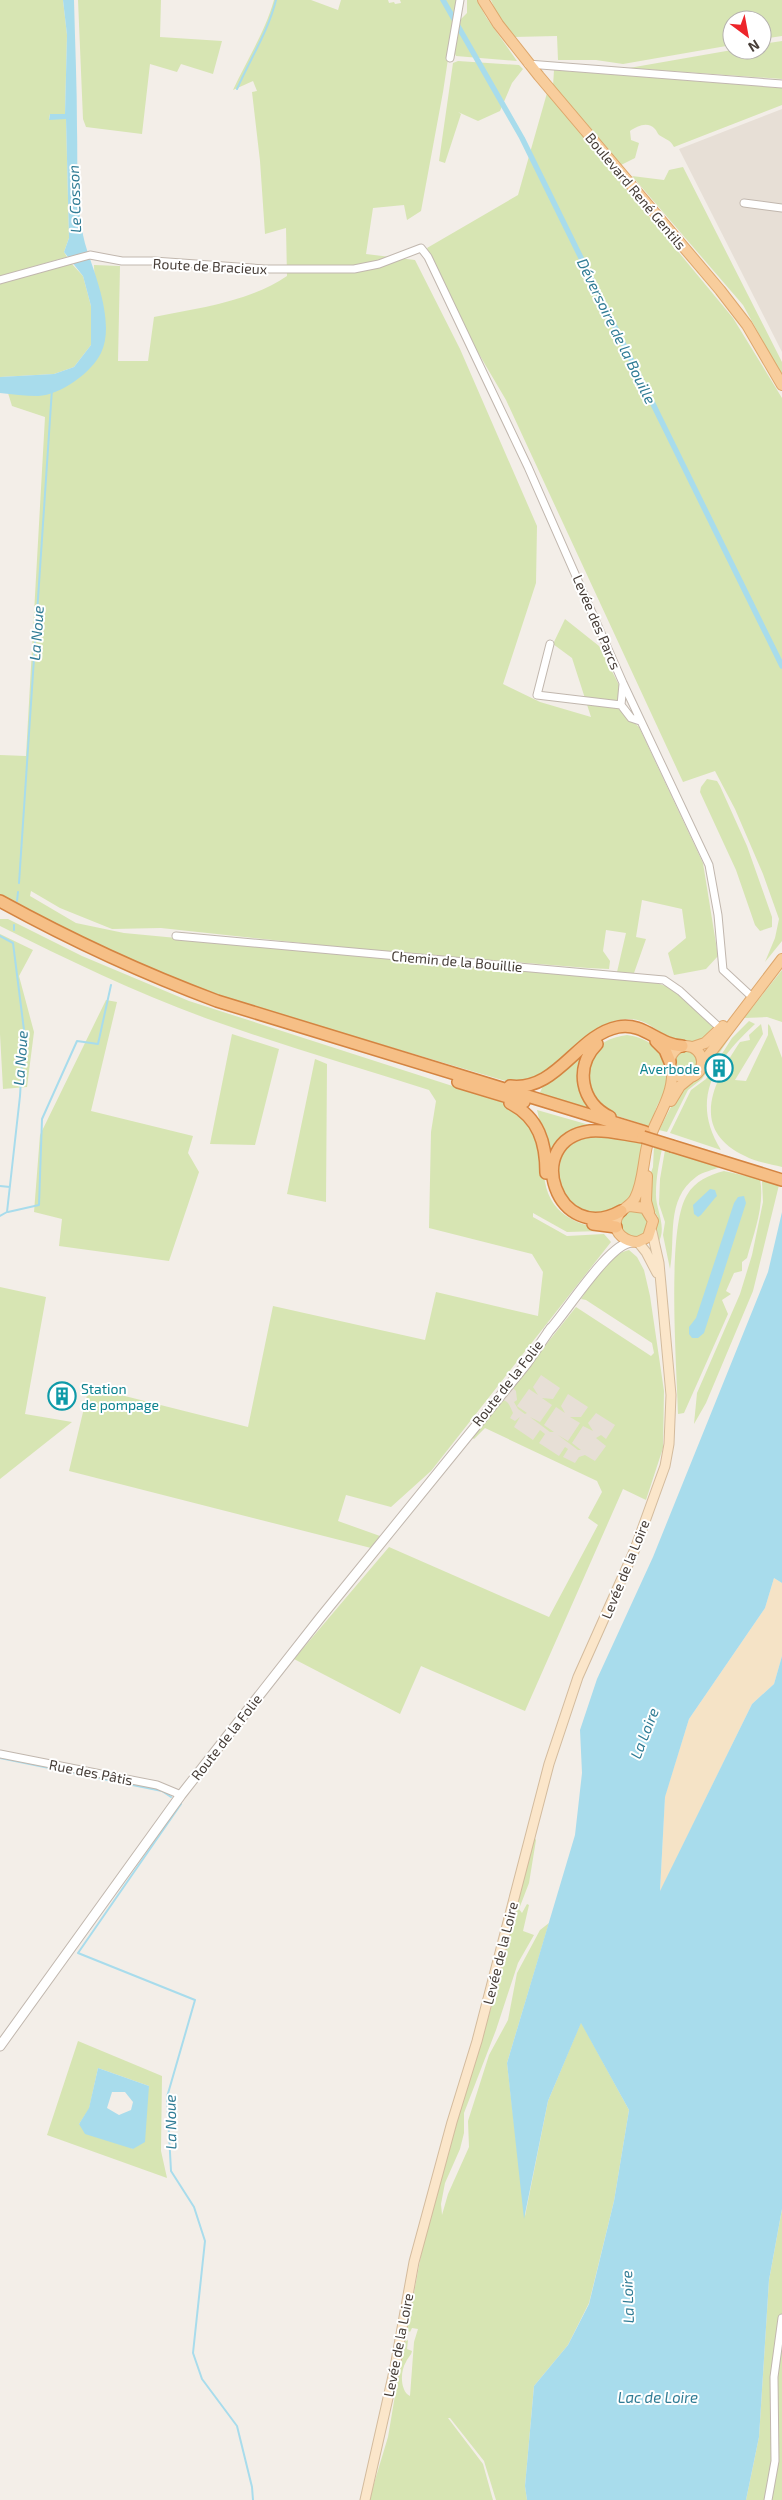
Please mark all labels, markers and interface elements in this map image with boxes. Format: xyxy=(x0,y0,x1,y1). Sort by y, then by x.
north arrow xyxy=(722,10,772,60)
text: N xyxy=(745,37,763,56)
street label: Boulevard René Gentils xyxy=(582,129,690,253)
water label: Le Cosson xyxy=(64,165,84,233)
street label: Route de Bracieux xyxy=(152,255,268,278)
water label: Déversoire de la Bouille xyxy=(574,255,660,407)
street label: Levée des Parcs xyxy=(569,572,625,672)
water label: La Noue xyxy=(25,605,47,661)
street label: Chemin de la Bouillie xyxy=(391,947,523,975)
water label: La Noue xyxy=(9,1030,31,1086)
building icon: Averbode xyxy=(704,1053,734,1083)
place label: Averbode xyxy=(640,1060,700,1077)
street label: Route de la Folie xyxy=(468,1337,546,1429)
place label: Station de pompage xyxy=(81,1380,159,1413)
building icon: Station de pompage xyxy=(47,1381,77,1411)
street label: Levée de la Loire xyxy=(597,1517,653,1621)
street label: Route de la Folie xyxy=(187,1691,265,1783)
water label: La Loire xyxy=(626,1705,662,1761)
street label: Rue des Pâtis xyxy=(48,1756,134,1788)
street label: Levée de la Loire xyxy=(479,1900,521,2006)
water label: La Noue xyxy=(161,2094,179,2150)
water label: La Loire xyxy=(617,2270,637,2324)
street label: Levée de la Loire xyxy=(380,2292,416,2398)
water label: Lac de Loire xyxy=(618,2388,698,2406)

